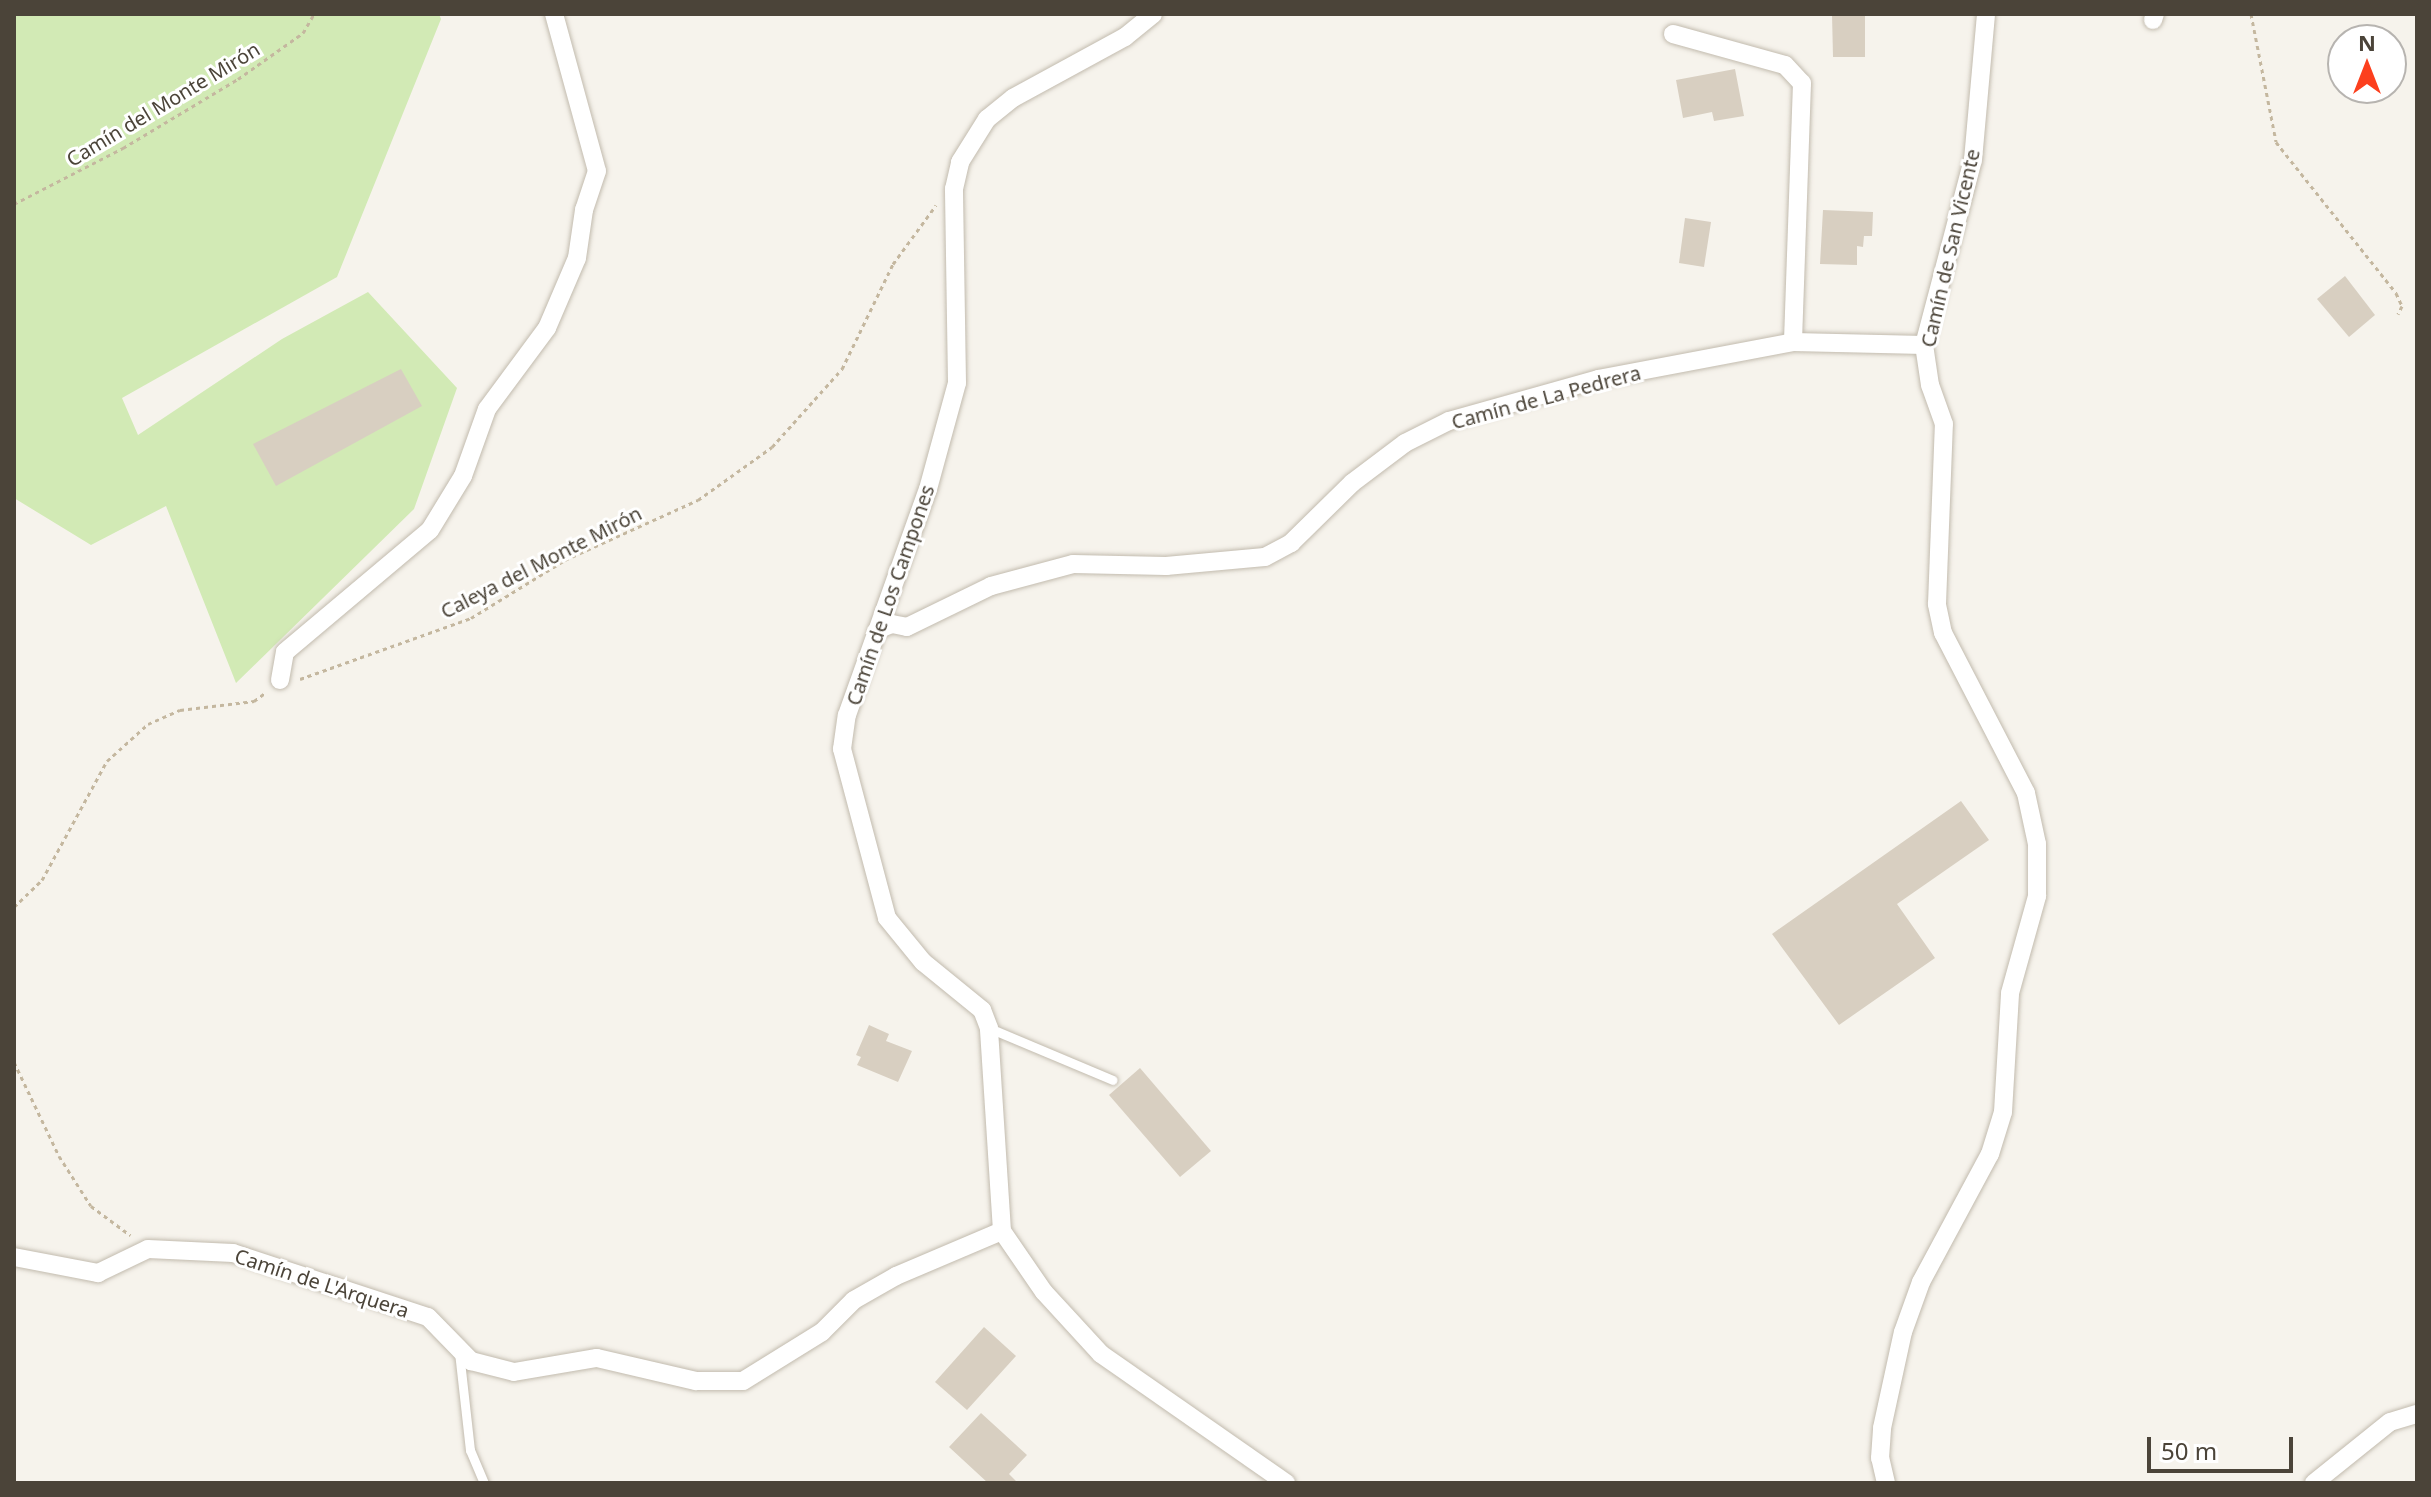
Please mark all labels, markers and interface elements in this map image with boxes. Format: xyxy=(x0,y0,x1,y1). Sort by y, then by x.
north arrow xyxy=(2327,24,2407,104)
text: N xyxy=(2358,27,2376,57)
street label: Camín del Monte Mirón xyxy=(62,37,264,171)
street label: Camín de San Vicente xyxy=(1916,147,1984,349)
street label: Camín de La Pedrera xyxy=(1449,360,1643,434)
street label: Camín de Los Campones xyxy=(841,482,939,708)
street label: Caleya del Monte Mirón xyxy=(436,501,646,623)
street label: Camín de L'Arquera xyxy=(232,1244,412,1322)
scale bar xyxy=(2151,1421,2297,1471)
text: 50 m xyxy=(2161,1434,2217,1467)

